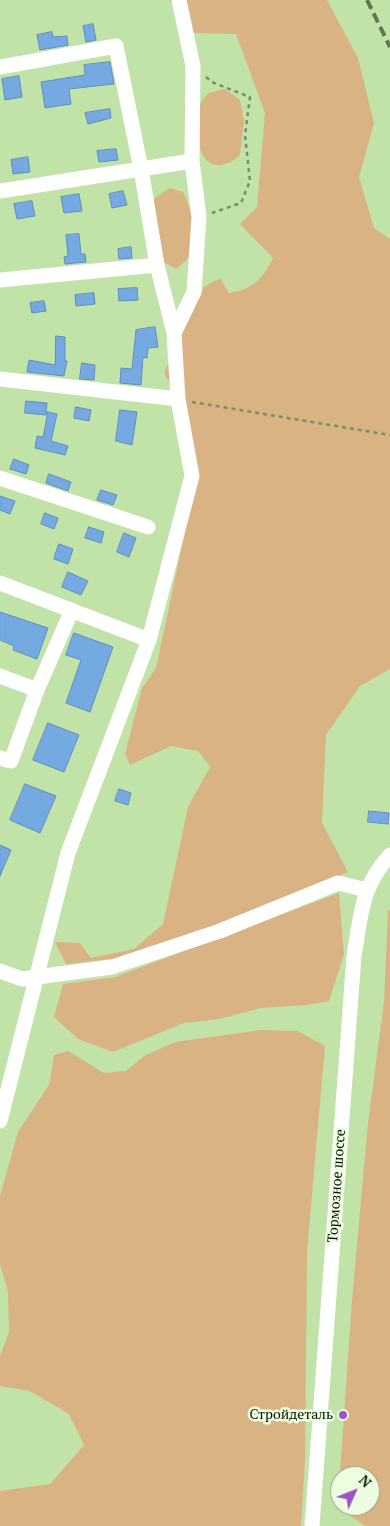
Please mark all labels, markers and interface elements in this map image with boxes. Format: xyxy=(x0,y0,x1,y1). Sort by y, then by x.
street label: Тормозное шоссе xyxy=(325,1129,349,1243)
place label: Стройдеталь xyxy=(249,1407,333,1423)
marker: Стройдеталь xyxy=(337,1409,349,1421)
north arrow xyxy=(330,1466,380,1516)
text: N xyxy=(355,1471,376,1491)

